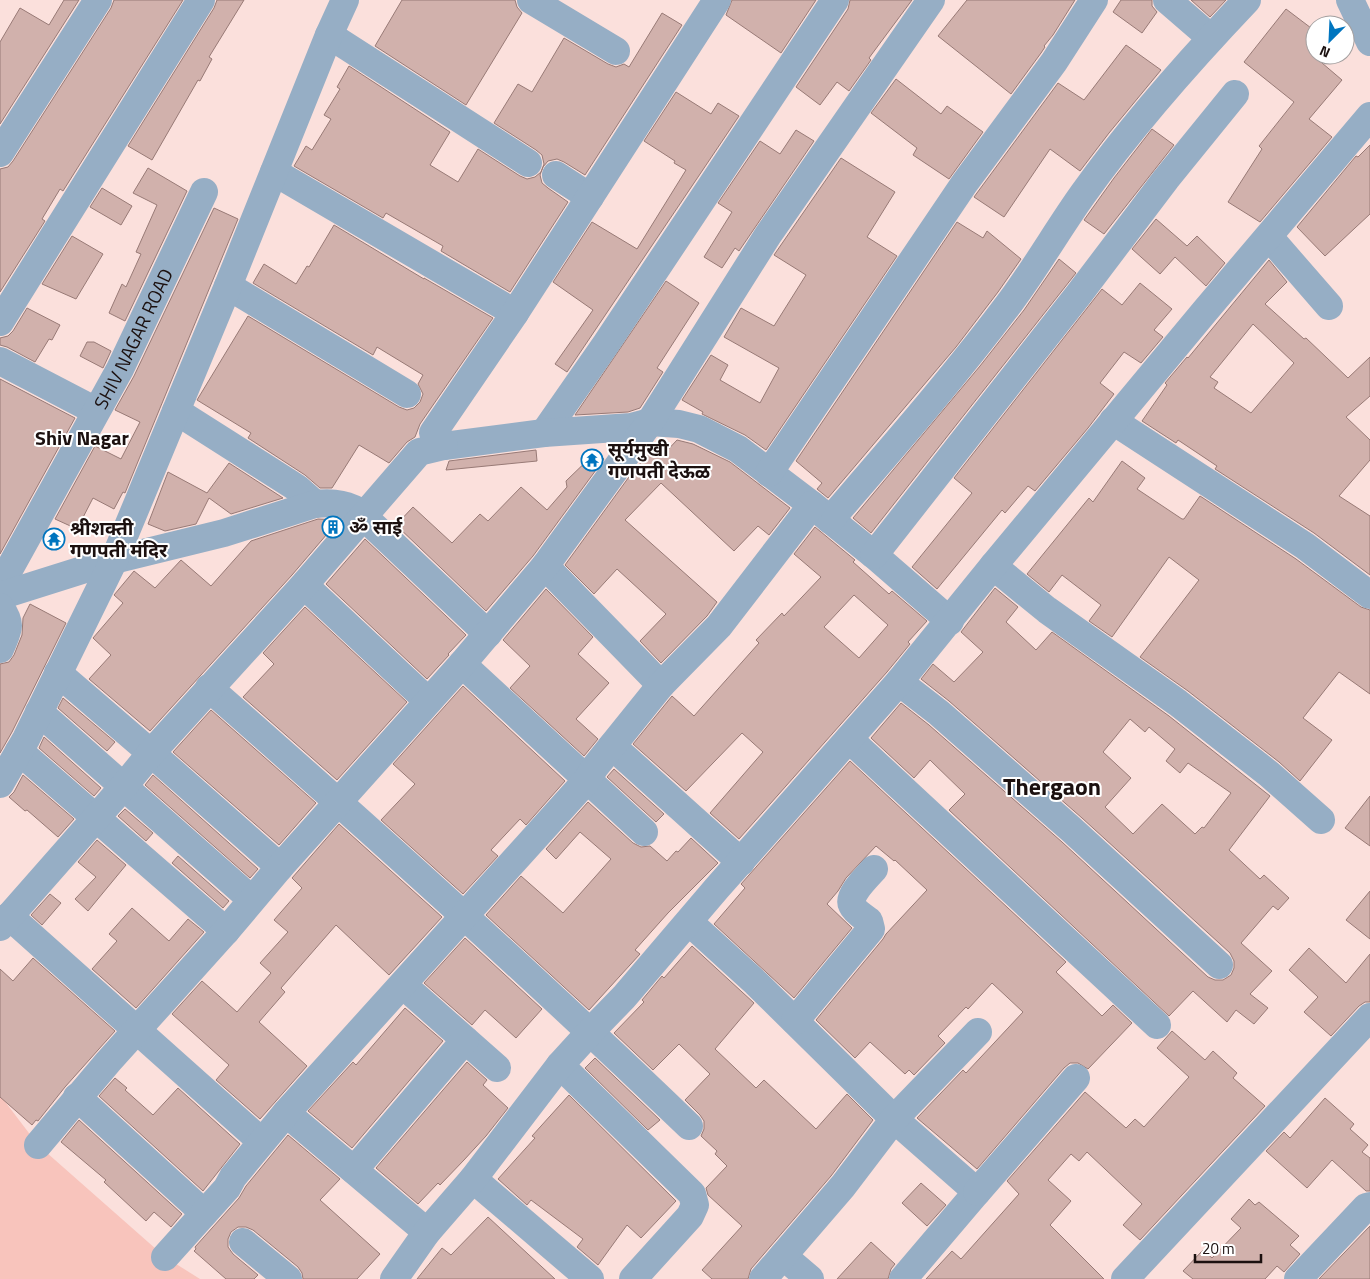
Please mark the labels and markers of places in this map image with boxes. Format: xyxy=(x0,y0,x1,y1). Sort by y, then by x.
place label: सूर्यमुखी गणपती देऊळ xyxy=(608,434,711,485)
temple icon: सूर्यमुखी गणपती देऊळ xyxy=(580,448,604,472)
place label: ॐ साई xyxy=(349,512,403,541)
place label: श्रीशक्ती गणपती मंदिर xyxy=(70,513,168,564)
building icon: ॐ साई xyxy=(321,515,345,539)
temple icon: श्रीशक्ती गणपती मंदिर xyxy=(42,527,66,551)

